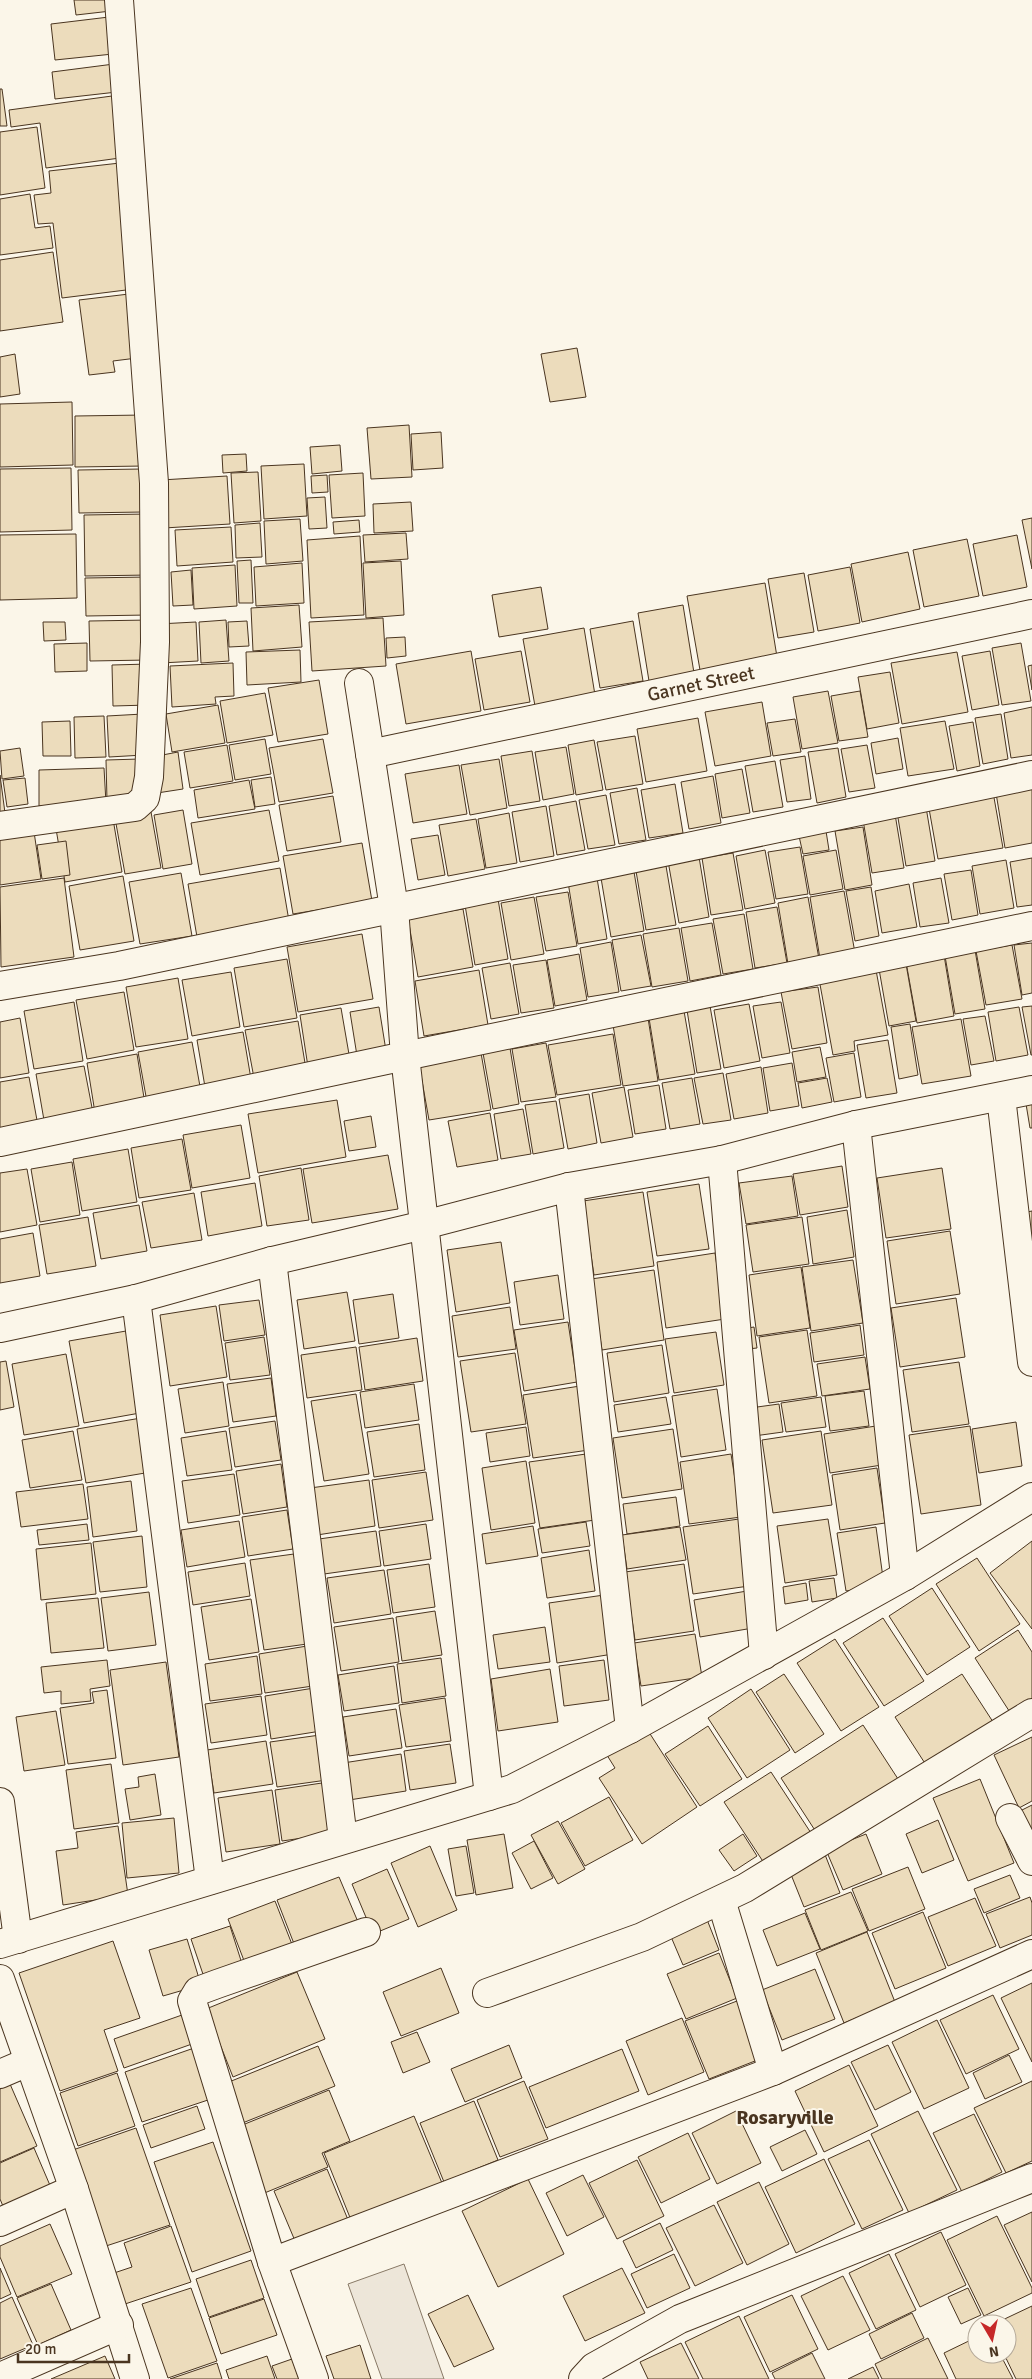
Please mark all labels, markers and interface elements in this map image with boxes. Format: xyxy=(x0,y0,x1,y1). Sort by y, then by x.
street label: Garnet Street xyxy=(645,661,757,707)
district label: Rosaryville xyxy=(736,2105,834,2130)
north arrow xyxy=(967,2314,1017,2364)
scale bar xyxy=(18,2332,129,2364)
text: 20 m xyxy=(25,2340,56,2358)
text: N xyxy=(988,2342,1000,2361)

